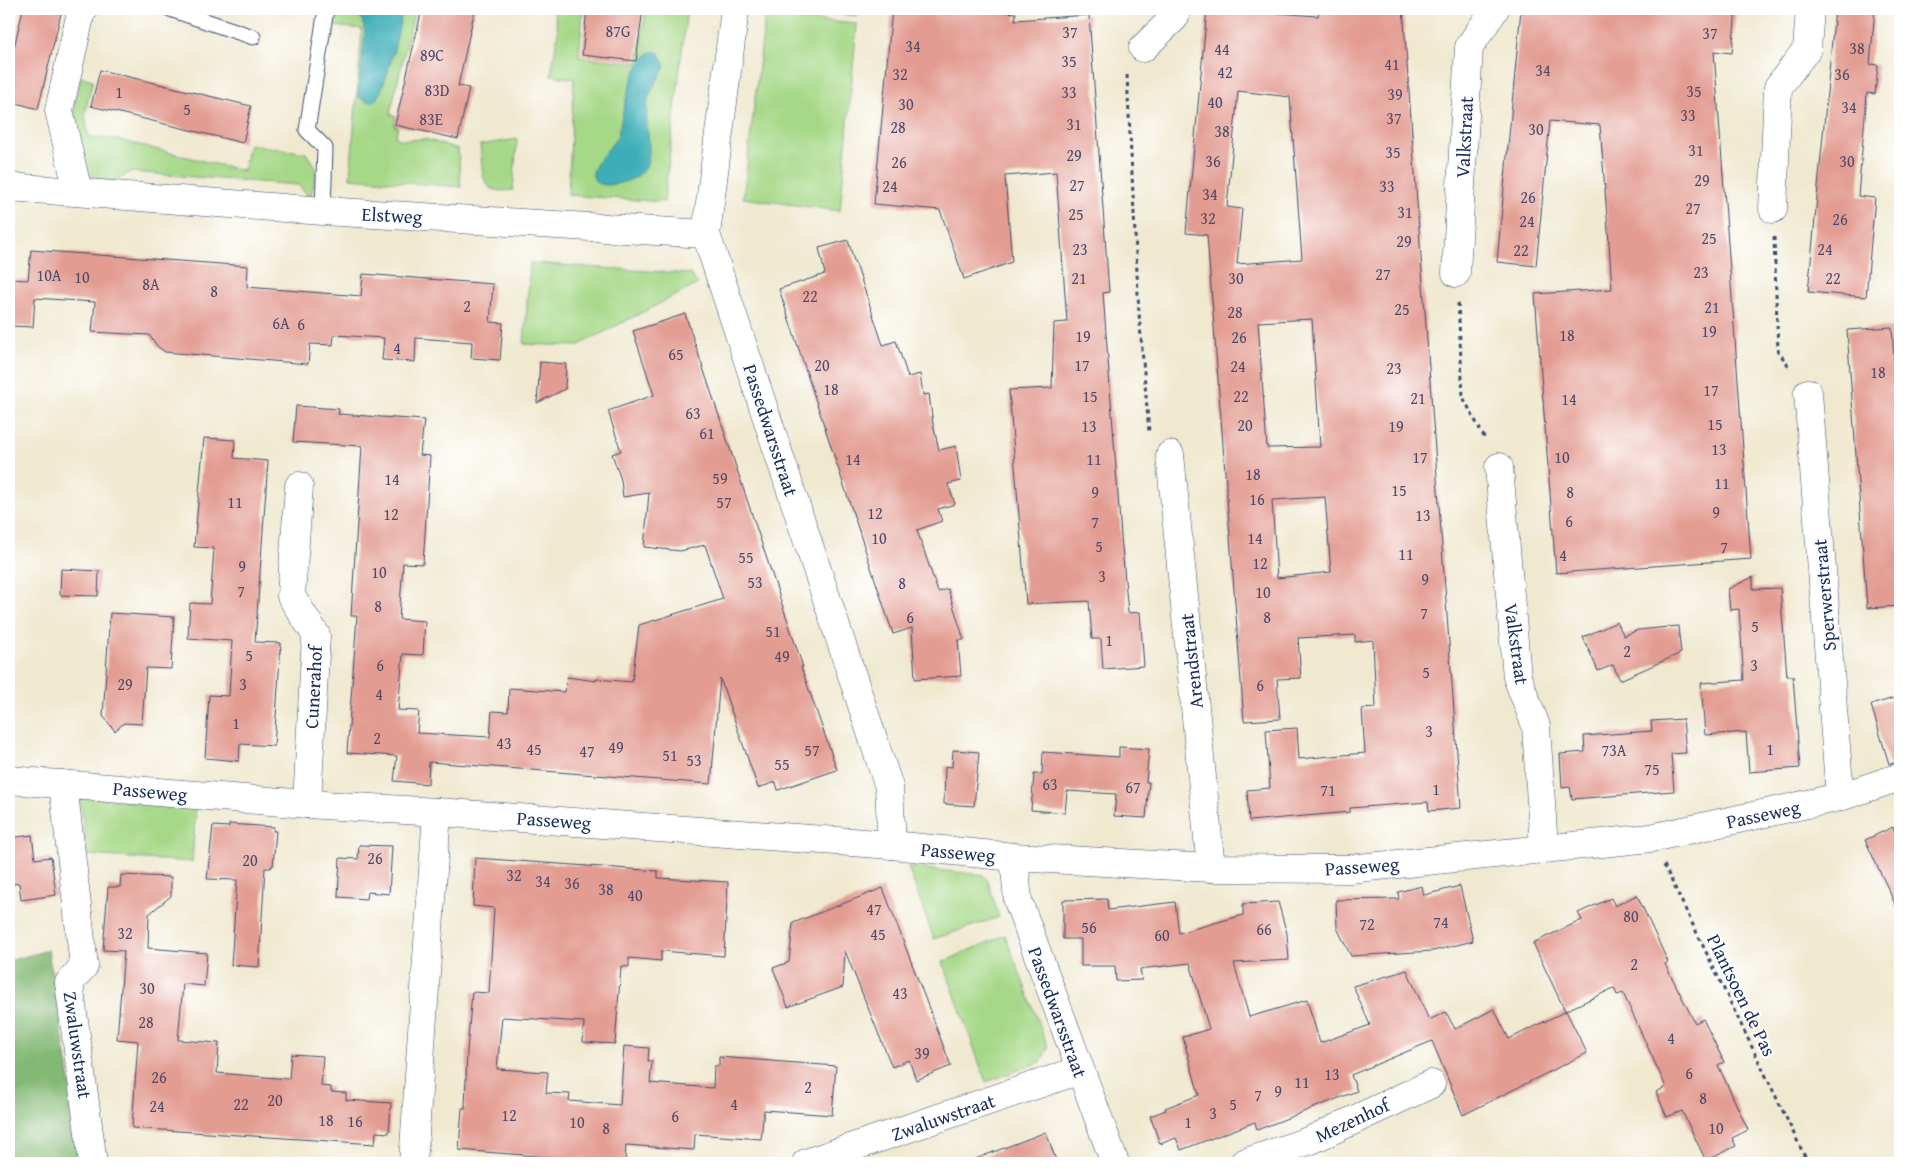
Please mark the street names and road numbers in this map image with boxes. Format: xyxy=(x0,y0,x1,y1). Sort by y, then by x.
street label: Valkstraat xyxy=(1448,95,1480,179)
street label: Elstweg xyxy=(361,199,424,231)
street label: Passedwarsstraat xyxy=(736,360,806,500)
street label: Sperwerstraat xyxy=(1805,537,1843,652)
street label: Valkstraat xyxy=(1497,602,1537,687)
street label: Arendstraat xyxy=(1172,612,1210,710)
street label: Cunerahof xyxy=(297,643,329,729)
street label: Passeweg xyxy=(112,774,189,808)
street label: Passeweg xyxy=(1724,792,1803,835)
street label: Passeweg xyxy=(516,803,593,837)
street label: Passeweg xyxy=(920,835,997,869)
street label: Passeweg xyxy=(1324,849,1401,883)
street label: Plantsoen de Pas xyxy=(1700,929,1784,1061)
street label: Passedwarsstraat xyxy=(1021,943,1095,1082)
street label: Zwaluwstraat xyxy=(57,990,99,1101)
street label: Zwaluwstraat xyxy=(887,1086,999,1148)
street label: Mezenhof xyxy=(1310,1090,1395,1149)

